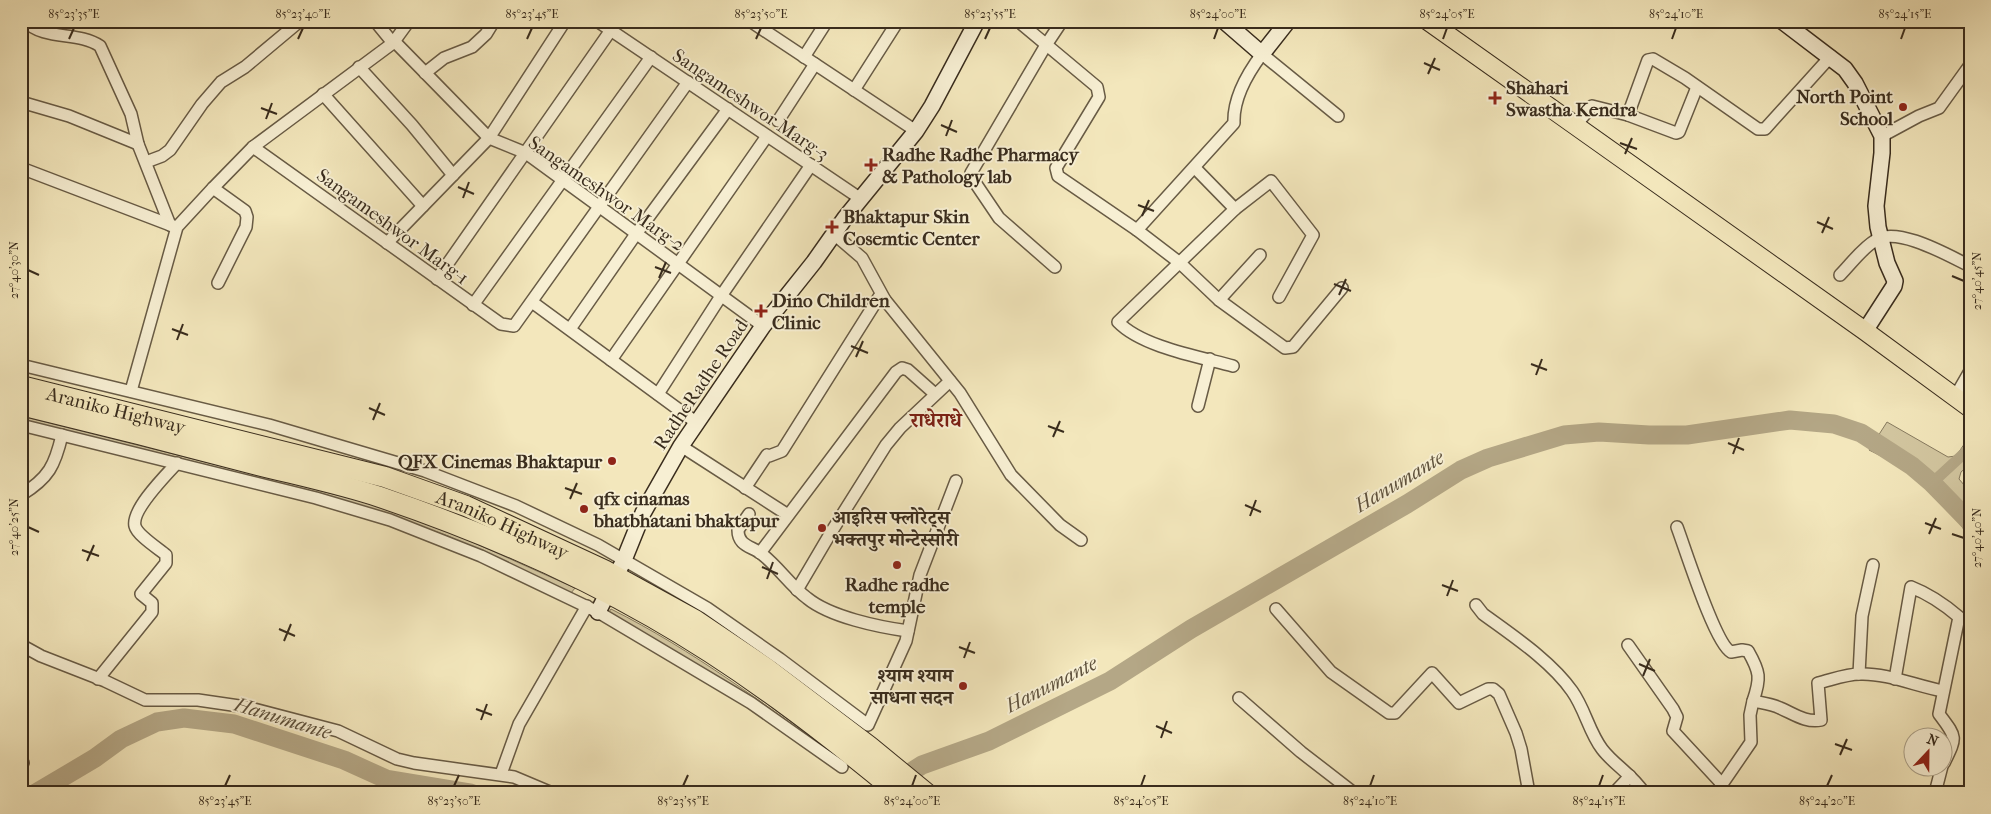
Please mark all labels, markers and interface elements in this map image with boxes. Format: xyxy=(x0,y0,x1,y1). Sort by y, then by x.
text: 85°23'35"E xyxy=(48,7,100,21)
text: 85°23'40"E xyxy=(276,7,330,21)
text: 85°23'45"E xyxy=(505,7,559,21)
text: 85°23'50"E xyxy=(734,7,788,21)
text: 85°23'55"E xyxy=(964,7,1016,21)
text: 85°24'00"E xyxy=(1190,7,1246,21)
text: 85°24'05"E xyxy=(1419,7,1475,21)
text: 85°24'10"E xyxy=(1649,7,1703,21)
text: 85°24'15"E xyxy=(1879,7,1931,21)
street label: Sangameshwor Marg-3 xyxy=(668,44,833,165)
place label: Shahari Swastha Kendra xyxy=(1506,77,1638,121)
place label: North Point School xyxy=(1796,86,1894,130)
marker: Shahari Swastha Kendra xyxy=(1488,91,1502,105)
marker: North Point School xyxy=(1897,101,1909,113)
street label: Sangameshwor Marg-2 xyxy=(524,132,689,256)
place label: Radhe Radhe Pharmacy & Pathology lab xyxy=(882,144,1079,188)
marker: Radhe Radhe Pharmacy & Pathology lab xyxy=(864,158,878,172)
street label: Sangameshwor Marg-1 xyxy=(312,164,473,289)
place label: Bhaktapur Skin Cosemtic Center xyxy=(843,206,980,250)
marker: Bhaktapur Skin Cosemtic Center xyxy=(825,220,839,234)
text: 27°40'30"N xyxy=(7,241,21,299)
text: 27°40'45"N xyxy=(1970,252,1984,310)
place label: Dino Children Clinic xyxy=(772,290,891,334)
marker: Dino Children Clinic xyxy=(754,304,768,318)
street label: RadheRadhe Road xyxy=(649,315,753,454)
street label: Araniko Highway xyxy=(43,383,189,439)
district label: राधेराधे xyxy=(908,408,964,432)
water label: Hanumante xyxy=(1350,445,1449,518)
place label: QFX Cinemas Bhaktapur xyxy=(398,451,603,473)
marker: QFX Cinemas Bhaktapur xyxy=(606,455,618,467)
street label: Araniko Highway xyxy=(432,486,573,564)
place label: qfx cinamas bhatbhatani bhaktapur xyxy=(593,488,780,532)
text: 27°40'25"N xyxy=(7,498,21,556)
marker: qfx cinamas bhatbhatani bhaktapur xyxy=(578,503,590,515)
place label: आइरिस फ्लोरेट्स भक्तपुर मोन्टेस्सोरी xyxy=(832,507,960,552)
text: 27°40'40"N xyxy=(1970,508,1984,568)
marker: आइरिस फ्लोरेट्स भक्तपुर मोन्टेस्सोरी xyxy=(816,522,828,534)
marker: Radhe radhe temple xyxy=(891,559,903,571)
place label: Radhe radhe temple xyxy=(845,574,950,618)
water label: Hanumante xyxy=(1001,651,1102,718)
place label: श्याम श्याम साधना सदन xyxy=(869,665,955,709)
marker: श्याम श्याम साधना सदन xyxy=(957,680,969,692)
water label: Hanumante xyxy=(231,693,335,744)
north arrow xyxy=(1904,726,1954,776)
text: N xyxy=(1925,731,1941,750)
text: 85°23'45"E xyxy=(198,794,252,808)
text: 85°23'50"E xyxy=(427,794,481,808)
text: 85°23'55"E xyxy=(657,794,709,808)
text: 85°24'00"E xyxy=(884,794,940,808)
text: 85°24'05"E xyxy=(1113,794,1169,808)
text: 85°24'10"E xyxy=(1343,794,1397,808)
text: 85°24'15"E xyxy=(1573,794,1625,808)
text: 85°24'20"E xyxy=(1799,794,1855,808)

